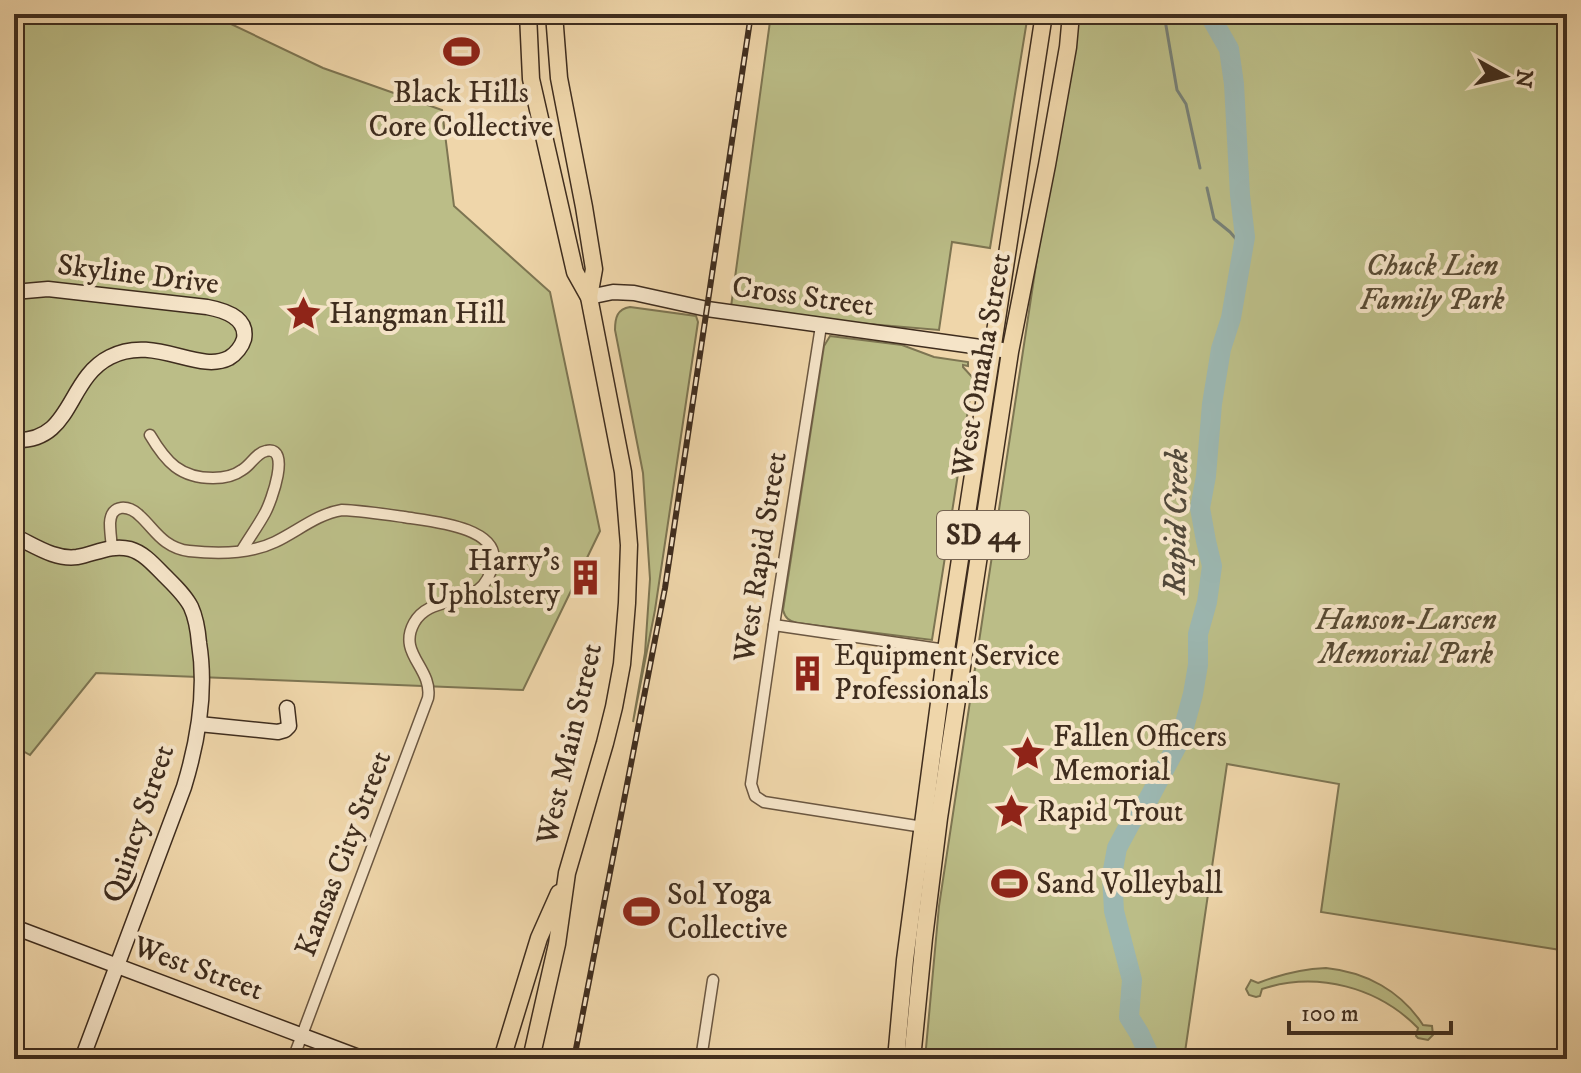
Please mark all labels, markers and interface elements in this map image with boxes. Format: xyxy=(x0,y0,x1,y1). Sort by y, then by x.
sports icon: Black Hills Core Collective xyxy=(442,33,480,71)
north arrow xyxy=(1465,36,1545,116)
text: N xyxy=(1509,68,1538,89)
place label: Black Hills Core Collective xyxy=(368,75,554,146)
street label: Skyline Drive xyxy=(55,247,221,303)
park label: Chuck Lien Family Park xyxy=(1360,248,1505,319)
street label: West Omaha Street xyxy=(944,250,1020,481)
street label: Cross Street xyxy=(730,269,876,325)
place icon: Hangman Hill xyxy=(284,295,322,333)
place label: Hangman Hill xyxy=(329,296,506,333)
water label: Rapid Creek xyxy=(1156,448,1198,596)
street label: West Rapid Street xyxy=(726,449,796,666)
road number: SD 44 xyxy=(937,511,1029,559)
place label: Harry's Upholstery xyxy=(426,543,561,614)
building icon: Harry's Upholstery xyxy=(567,559,605,597)
park label: Hanson-Larsen Memorial Park xyxy=(1314,602,1497,673)
place label: Equipment Service Professionals xyxy=(834,638,1060,709)
street label: West Main Street xyxy=(529,640,611,849)
building icon: Equipment Service Professionals xyxy=(789,654,827,692)
place label: Fallen Officers Memorial xyxy=(1053,719,1227,790)
place icon: Fallen Officers Memorial xyxy=(1008,735,1046,773)
street label: Quincy Street xyxy=(95,740,183,908)
street label: Kansas City Street xyxy=(288,746,400,962)
place icon: Rapid Trout xyxy=(992,793,1030,831)
place label: Rapid Trout xyxy=(1037,794,1183,831)
sports icon: Sand Volleyball xyxy=(991,865,1029,903)
place label: Sand Volleyball xyxy=(1036,866,1223,903)
place label: Sol Yoga Collective xyxy=(667,877,788,948)
sports icon: Sol Yoga Collective xyxy=(622,893,660,931)
street label: West Street xyxy=(127,928,268,1010)
scale bar xyxy=(1289,985,1451,1035)
text: 100 m xyxy=(1301,999,1359,1029)

